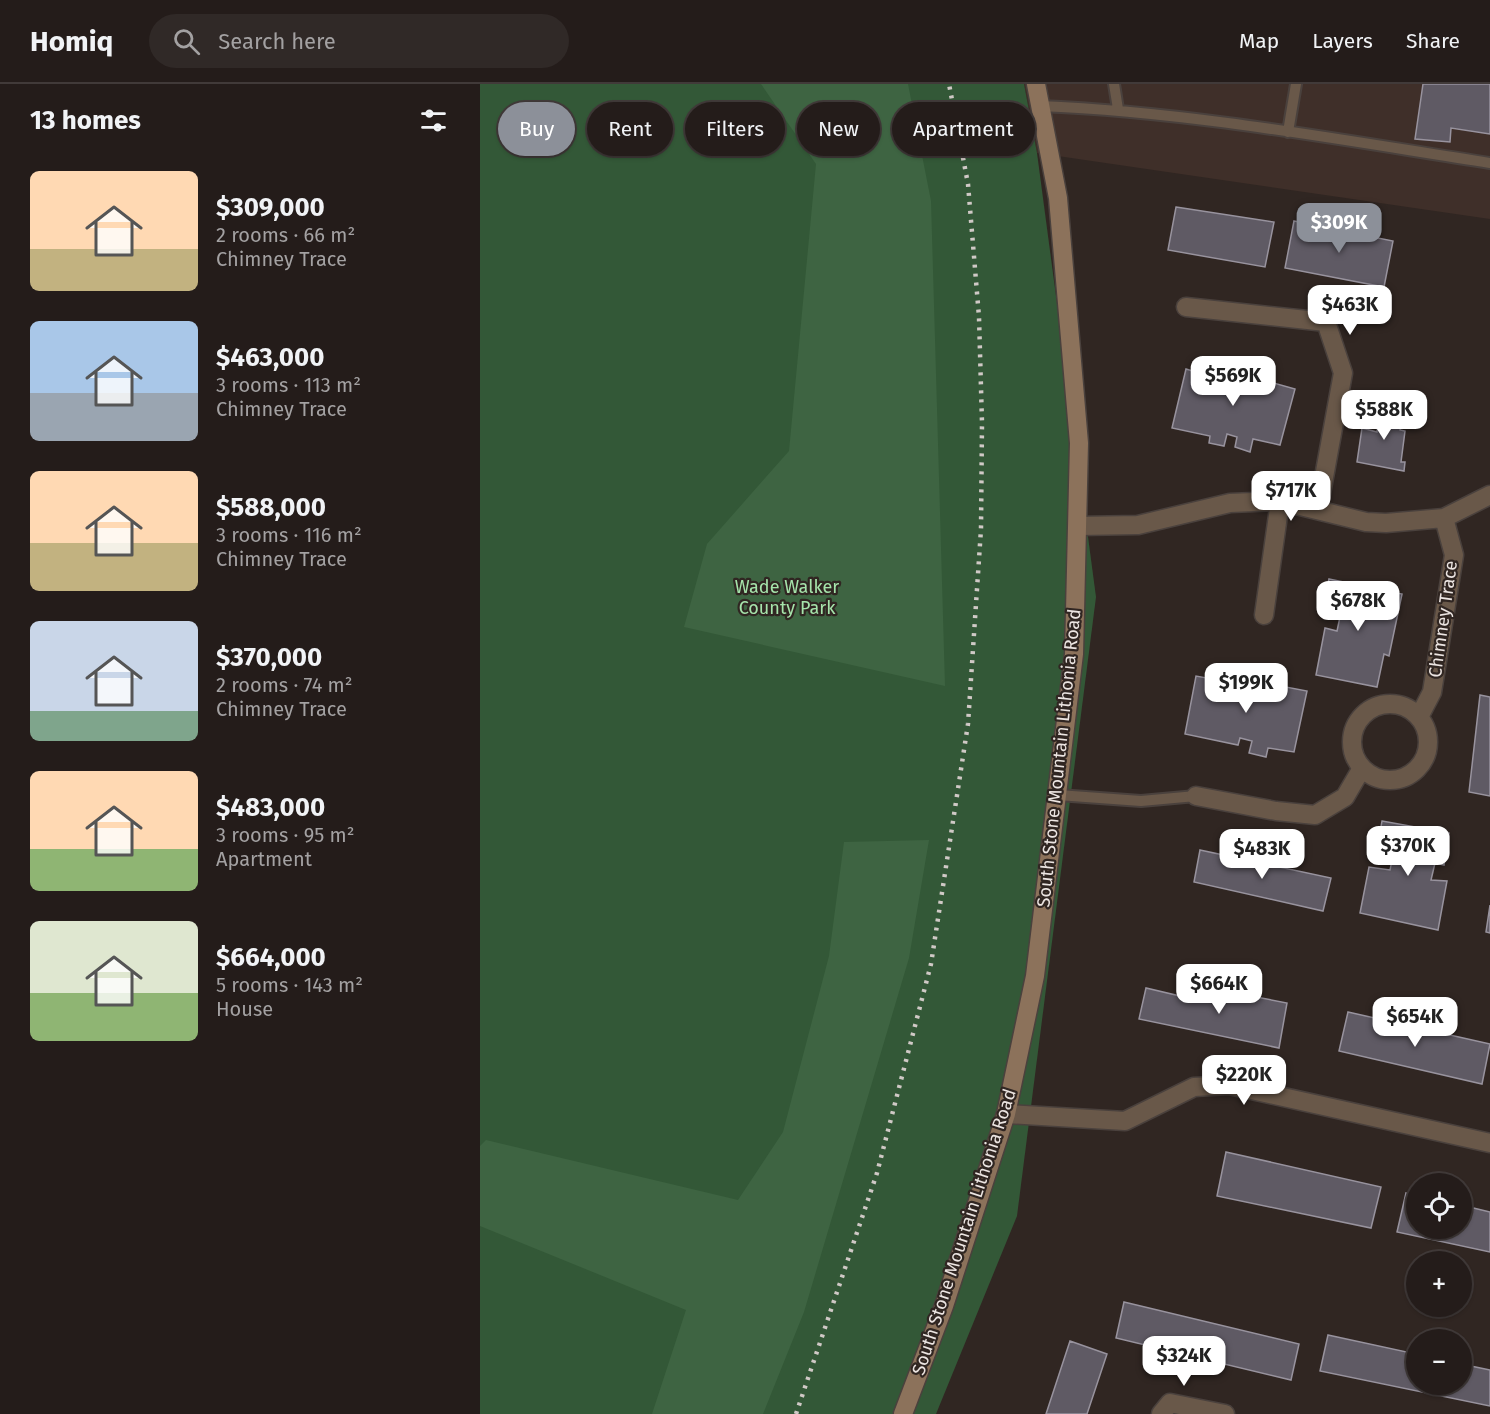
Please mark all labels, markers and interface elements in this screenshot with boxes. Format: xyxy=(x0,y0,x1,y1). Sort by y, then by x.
search box xyxy=(149,14,569,68)
text: Homiq xyxy=(30,25,113,58)
icon: search xyxy=(170,25,203,58)
text: Search here xyxy=(218,28,336,55)
text: Map xyxy=(1239,28,1279,54)
text: Layers xyxy=(1312,28,1373,54)
text: Share xyxy=(1406,28,1460,54)
chip: Buy xyxy=(498,102,575,156)
chip: Rent xyxy=(587,102,673,156)
chip: Filters xyxy=(685,102,785,156)
chip: New xyxy=(797,102,880,156)
chip: Apartment xyxy=(892,102,1035,156)
icon: filters xyxy=(417,104,450,137)
text: 13 homes xyxy=(30,105,141,136)
text: $309,000 xyxy=(216,192,325,223)
icon: home xyxy=(78,195,150,267)
pin: $309K xyxy=(1297,203,1381,254)
text: $309K xyxy=(1311,210,1367,234)
text: 2 rooms · 66 m² xyxy=(216,223,355,247)
text: Chimney Trace xyxy=(216,247,347,271)
pin: $463K xyxy=(1308,285,1392,336)
text: $463K xyxy=(1322,292,1378,316)
text: $463,000 xyxy=(216,342,324,373)
icon: home xyxy=(78,345,150,417)
pin: $569K xyxy=(1191,356,1275,407)
text: $569K xyxy=(1205,363,1261,387)
text: 3 rooms · 113 m² xyxy=(216,373,361,397)
pin: $588K xyxy=(1342,390,1426,441)
text: Chimney Trace xyxy=(216,397,347,421)
text: $588K xyxy=(1355,397,1413,421)
pin: $717K xyxy=(1249,471,1333,522)
text: $717K xyxy=(1266,478,1316,502)
text: $588,000 xyxy=(216,492,326,523)
icon: home xyxy=(78,495,150,567)
text: 3 rooms · 116 m² xyxy=(216,523,362,547)
text: Chimney Trace xyxy=(216,547,347,571)
street label: Chimney Trace xyxy=(1424,559,1462,679)
park label: Wade Walker County Park xyxy=(735,576,839,619)
pin: $678K xyxy=(1316,581,1400,632)
text: $678K xyxy=(1330,588,1386,612)
street label: South Stone Mountain Lithonia Road xyxy=(1032,608,1086,908)
text: $370,000 xyxy=(216,642,322,673)
icon: home xyxy=(78,645,150,717)
pin: $199K xyxy=(1204,663,1288,714)
text: $199K xyxy=(1219,670,1273,694)
text: 2 rooms · 74 m² xyxy=(216,673,353,697)
text: Chimney Trace xyxy=(216,697,347,721)
text: $483,000 xyxy=(216,792,325,823)
icon: home xyxy=(78,795,150,867)
text: 3 rooms · 95 m² xyxy=(216,823,355,847)
pin: $370K xyxy=(1366,826,1450,877)
pin: $483K xyxy=(1220,829,1304,880)
text: $370K xyxy=(1381,833,1435,857)
text: $483K xyxy=(1234,836,1290,860)
text: Apartment xyxy=(216,847,312,871)
text: $664,000 xyxy=(216,942,326,973)
icon: home xyxy=(78,945,150,1017)
pin: $664K xyxy=(1177,964,1261,1015)
text: $664K xyxy=(1190,971,1248,995)
text: 5 rooms · 143 m² xyxy=(216,973,363,997)
text: House xyxy=(216,997,273,1021)
pin: $654K xyxy=(1373,997,1457,1048)
text: $654K xyxy=(1387,1004,1443,1028)
pin: $220K xyxy=(1202,1055,1286,1106)
text: $220K xyxy=(1216,1062,1272,1086)
street label: South Stone Mountain Lithonia Road xyxy=(907,1086,1021,1378)
map controls xyxy=(1406,1173,1472,1395)
button: locate xyxy=(1406,1173,1472,1239)
button: + xyxy=(1406,1251,1472,1317)
button: − xyxy=(1406,1329,1472,1395)
pin: $324K xyxy=(1142,1336,1226,1387)
text: $324K xyxy=(1157,1343,1211,1367)

